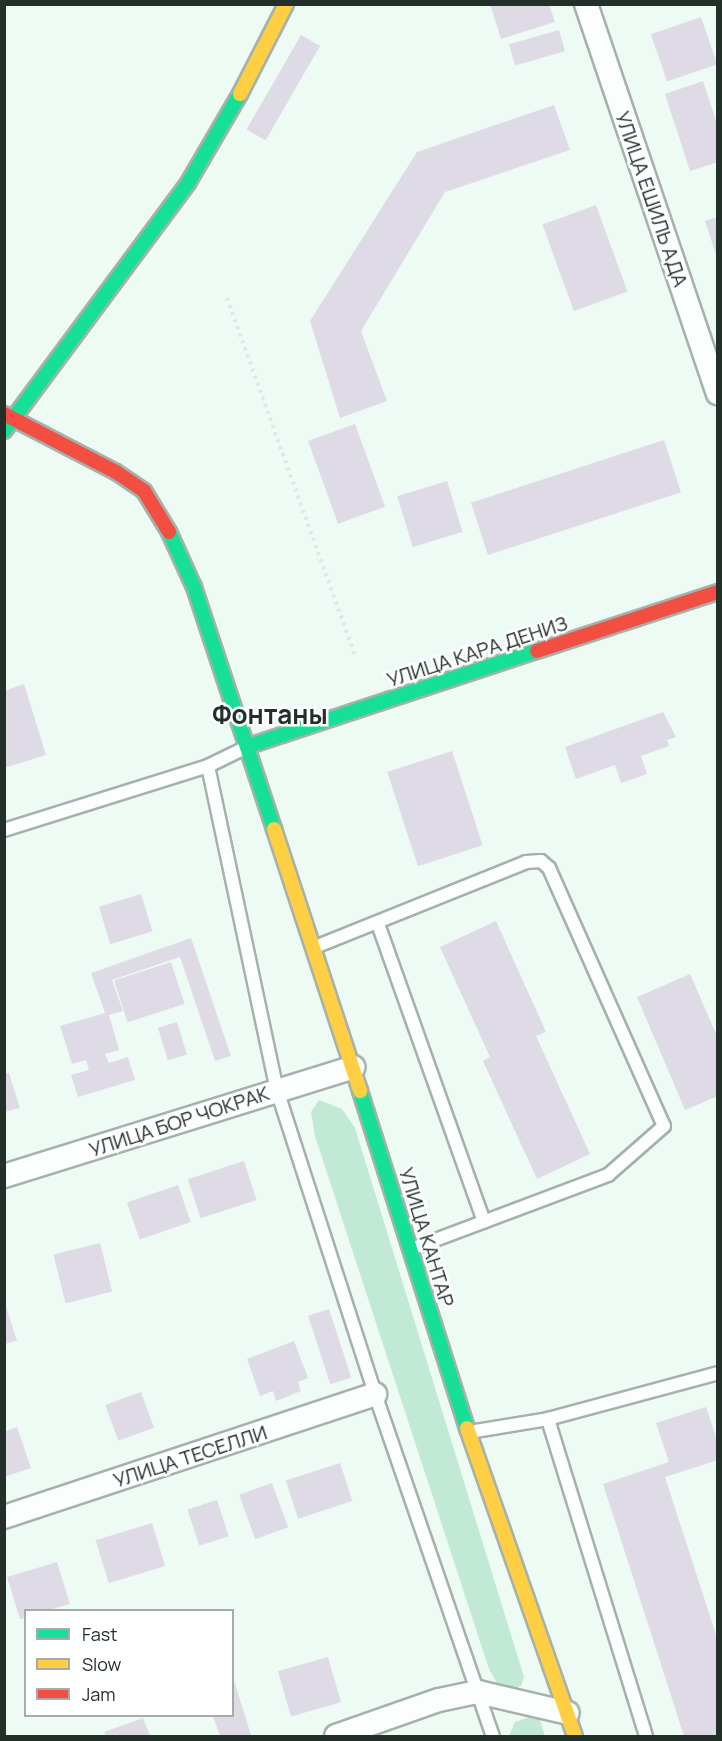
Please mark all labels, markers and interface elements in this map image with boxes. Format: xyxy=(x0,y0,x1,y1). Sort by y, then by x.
street label: УЛИЦА ЕШИЛЬ АДА xyxy=(611,108,693,290)
street label: УЛИЦА КАРА ДЕНИЗ xyxy=(384,611,570,691)
district label: Фонтаны xyxy=(212,699,328,731)
street label: УЛИЦА БОР ЧОКРАК xyxy=(86,1081,272,1161)
street label: УЛИЦА КАНТАР xyxy=(394,1165,460,1309)
street label: УЛИЦА ТЕСЕЛЛИ xyxy=(110,1420,270,1492)
legend xyxy=(24,1609,234,1717)
text: Fast xyxy=(82,1622,117,1646)
text: Slow xyxy=(82,1652,121,1676)
text: Jam xyxy=(82,1682,116,1706)

